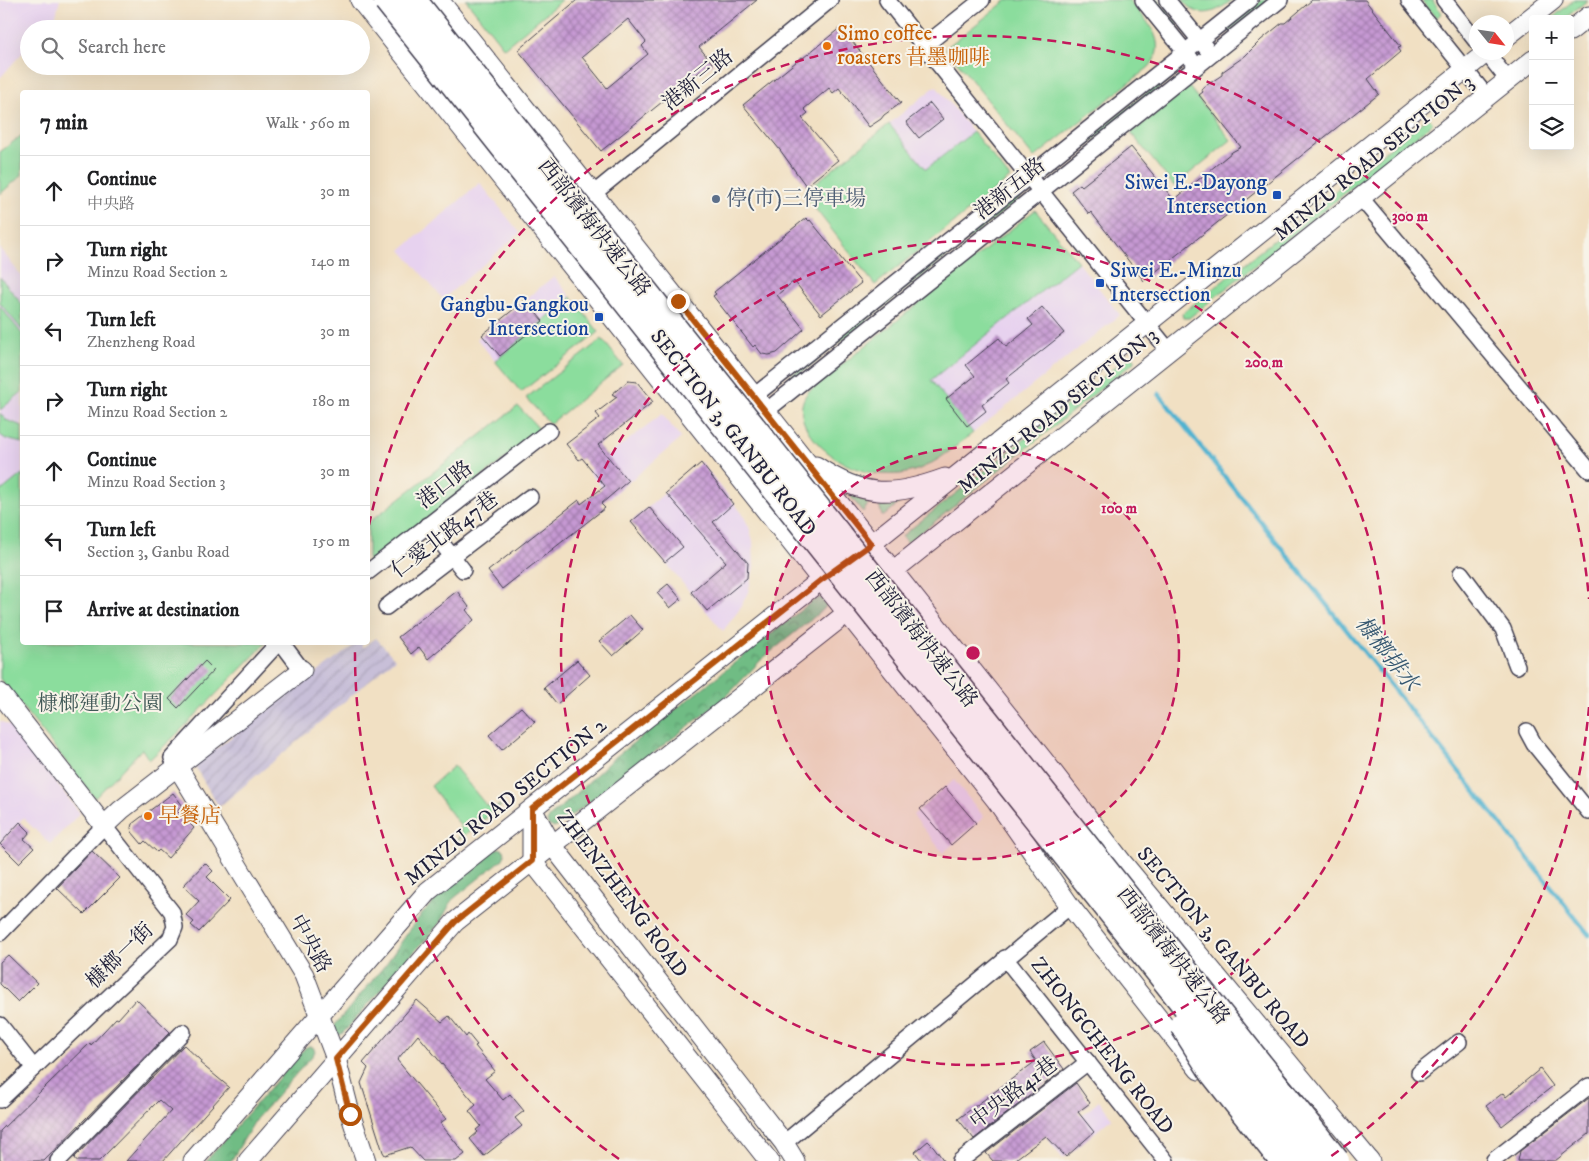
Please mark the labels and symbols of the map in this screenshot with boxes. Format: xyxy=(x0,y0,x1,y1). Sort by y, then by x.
north arrow xyxy=(1469,15,1514,60)
place label: Simo coffee roasters 昔墨咖啡 xyxy=(837,21,990,71)
marker: Simo coffee roasters 昔墨咖啡 xyxy=(821,40,833,52)
street label: 港新三路 xyxy=(657,43,739,117)
street label: MINZU ROAD SECTION 3 xyxy=(1269,69,1479,247)
street label: 港新五路 xyxy=(969,152,1051,226)
street label: 西部濱海快速公路 xyxy=(532,154,656,302)
place label: Siwei E.-Dayong Intersection xyxy=(1124,170,1268,220)
place label: 停(市)三停車場 xyxy=(726,186,866,212)
marker: Siwei E.-Dayong Intersection xyxy=(1271,189,1283,201)
marker: 停(市)三停車場 xyxy=(710,193,722,205)
text: 300 m xyxy=(1392,207,1429,226)
place label: Siwei E.-Minzu Intersection xyxy=(1110,258,1242,308)
marker: Siwei E.-Minzu Intersection xyxy=(1094,277,1106,289)
route end xyxy=(667,290,690,313)
place label: Gangbu-Gangkou Intersection xyxy=(440,292,589,342)
marker: Gangbu-Gangkou Intersection xyxy=(593,311,605,323)
street label: MINZU ROAD SECTION 3 xyxy=(953,322,1163,500)
street label: SECTION 3, GANBU ROAD xyxy=(644,324,822,542)
text: 200 m xyxy=(1245,353,1284,372)
street label: 港口路 xyxy=(412,455,478,515)
street label: 仁愛北路47巷 xyxy=(386,486,504,584)
text: 100 m xyxy=(1101,499,1138,518)
street label: 西部濱海快速公路 xyxy=(859,565,983,713)
water label: 槺榔排水 xyxy=(1349,611,1426,699)
centre of rings xyxy=(964,644,982,662)
park label: 槺榔運動公園 xyxy=(37,691,163,717)
street label: MINZU ROAD SECTION 2 xyxy=(400,712,613,891)
place label: 早餐店 xyxy=(158,803,221,829)
street label: ZHENZHENG ROAD xyxy=(551,805,693,983)
marker: 早餐店 xyxy=(142,810,154,822)
street label: SECTION 3, GANBU ROAD xyxy=(1131,842,1315,1054)
street label: 西部濱海快速公路 xyxy=(1111,882,1235,1030)
street label: 中央路 xyxy=(283,910,337,978)
street label: 槺榔一街 xyxy=(81,917,159,995)
street label: ZHONGCHENG ROAD xyxy=(1025,952,1179,1140)
street label: 中央路41巷 xyxy=(965,1051,1063,1135)
route start xyxy=(339,1103,362,1126)

